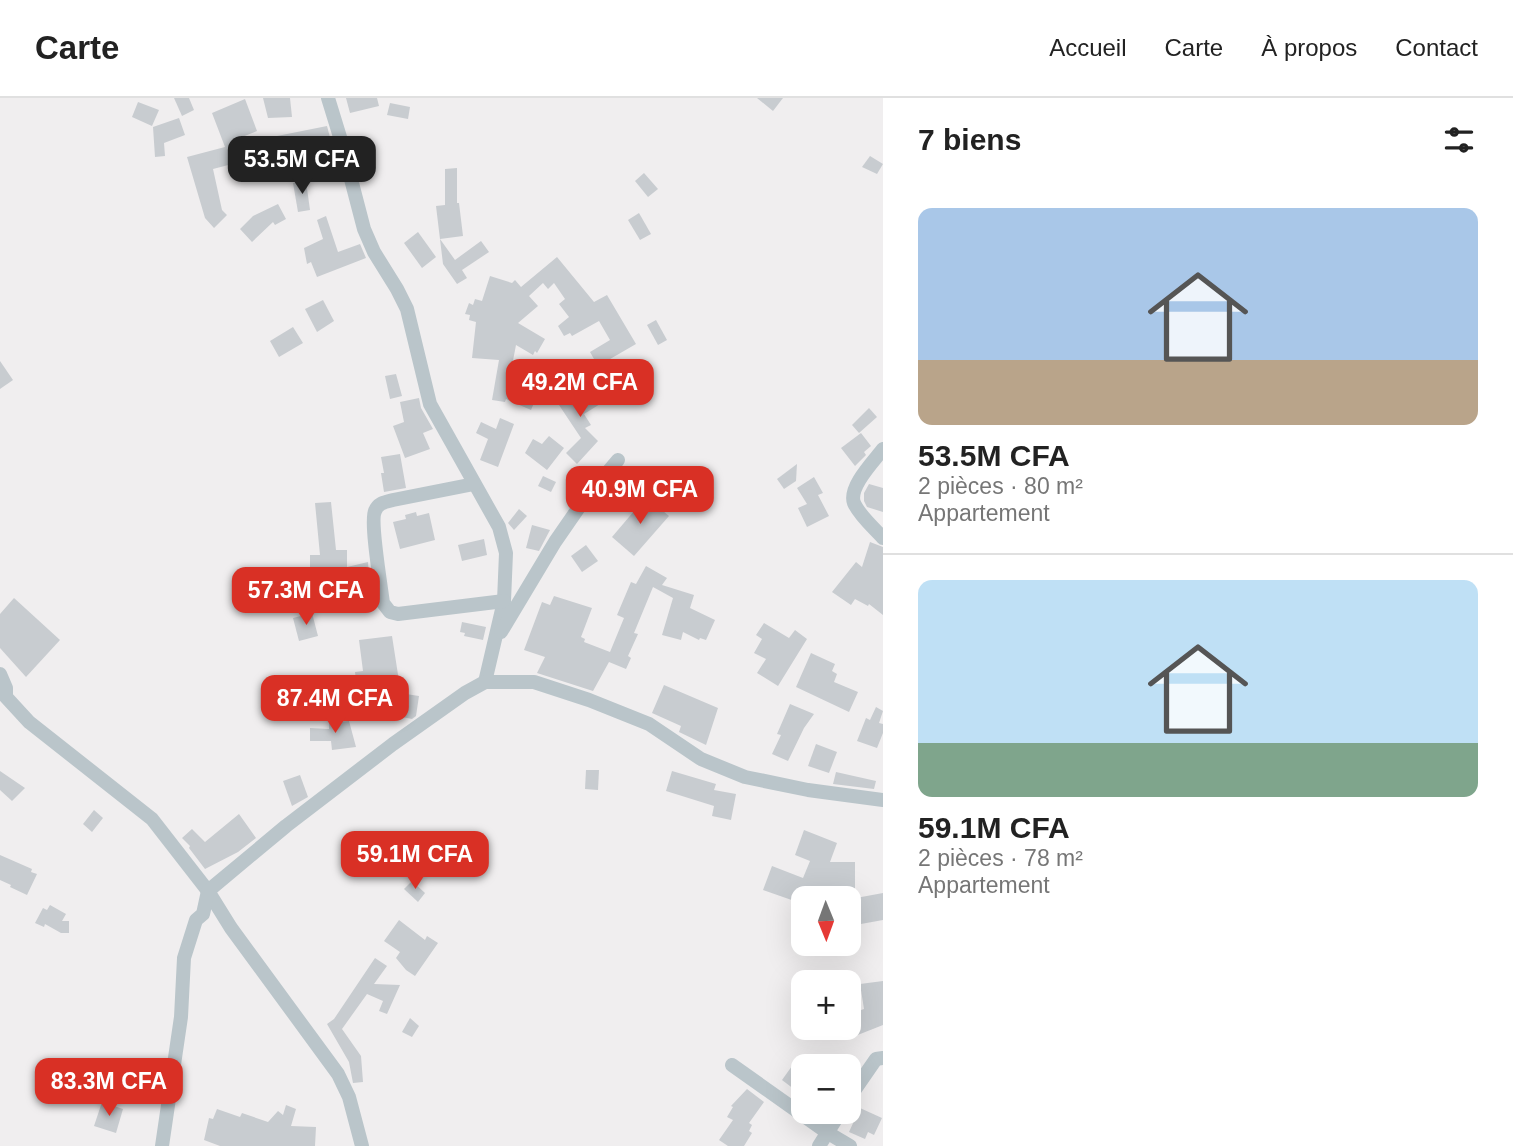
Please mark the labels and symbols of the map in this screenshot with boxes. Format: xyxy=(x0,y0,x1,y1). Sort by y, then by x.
pin: 53.5M CFA xyxy=(222,136,382,196)
pin: 49.2M CFA xyxy=(500,360,660,419)
pin: 40.9M CFA xyxy=(560,466,720,526)
pin: 57.3M CFA xyxy=(226,568,386,627)
pin: 87.4M CFA xyxy=(255,676,415,735)
pin: 59.1M CFA xyxy=(335,832,495,891)
north arrow xyxy=(791,886,861,956)
pin: 83.3M CFA xyxy=(29,1058,189,1118)

